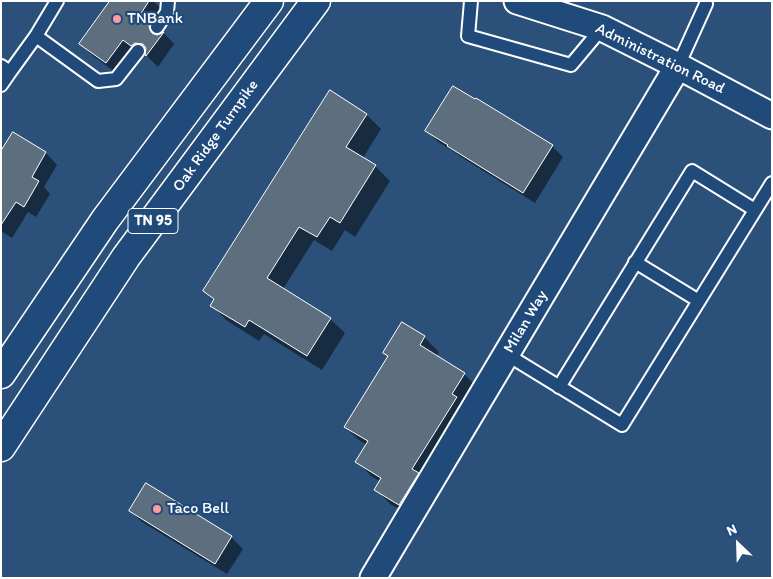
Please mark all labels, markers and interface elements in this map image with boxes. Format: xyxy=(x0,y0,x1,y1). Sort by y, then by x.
place label: TNBank xyxy=(127,9,183,29)
marker: TNBank xyxy=(111,13,123,25)
street label: Administration Road xyxy=(592,19,728,99)
street label: Oak Ridge Turnpike xyxy=(169,76,263,196)
road number: TN 95 xyxy=(128,208,178,234)
street label: Milan Way xyxy=(500,287,552,357)
place label: Taco Bell xyxy=(167,499,229,519)
marker: Taco Bell xyxy=(151,503,163,515)
north arrow xyxy=(713,519,763,569)
text: N xyxy=(724,520,739,540)

